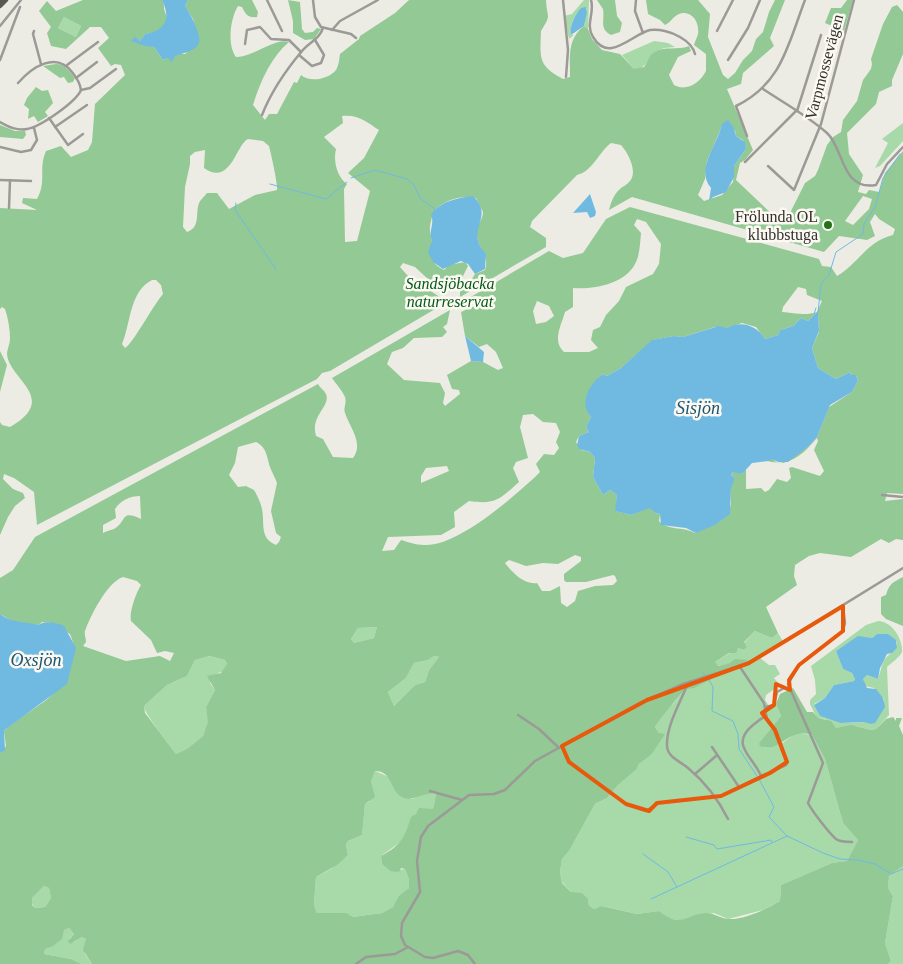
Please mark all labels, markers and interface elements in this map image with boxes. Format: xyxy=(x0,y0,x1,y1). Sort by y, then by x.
street label: Varpmossevägen xyxy=(802,12,847,122)
place label: Frölunda OL klubbstuga xyxy=(735,208,818,244)
marker: Frölunda OL klubbstuga xyxy=(822,219,834,231)
park label: Sandsjöbacka naturreservat xyxy=(406,275,494,310)
water label: Sisjön xyxy=(676,398,720,418)
water label: Oxsjön xyxy=(11,650,62,670)

